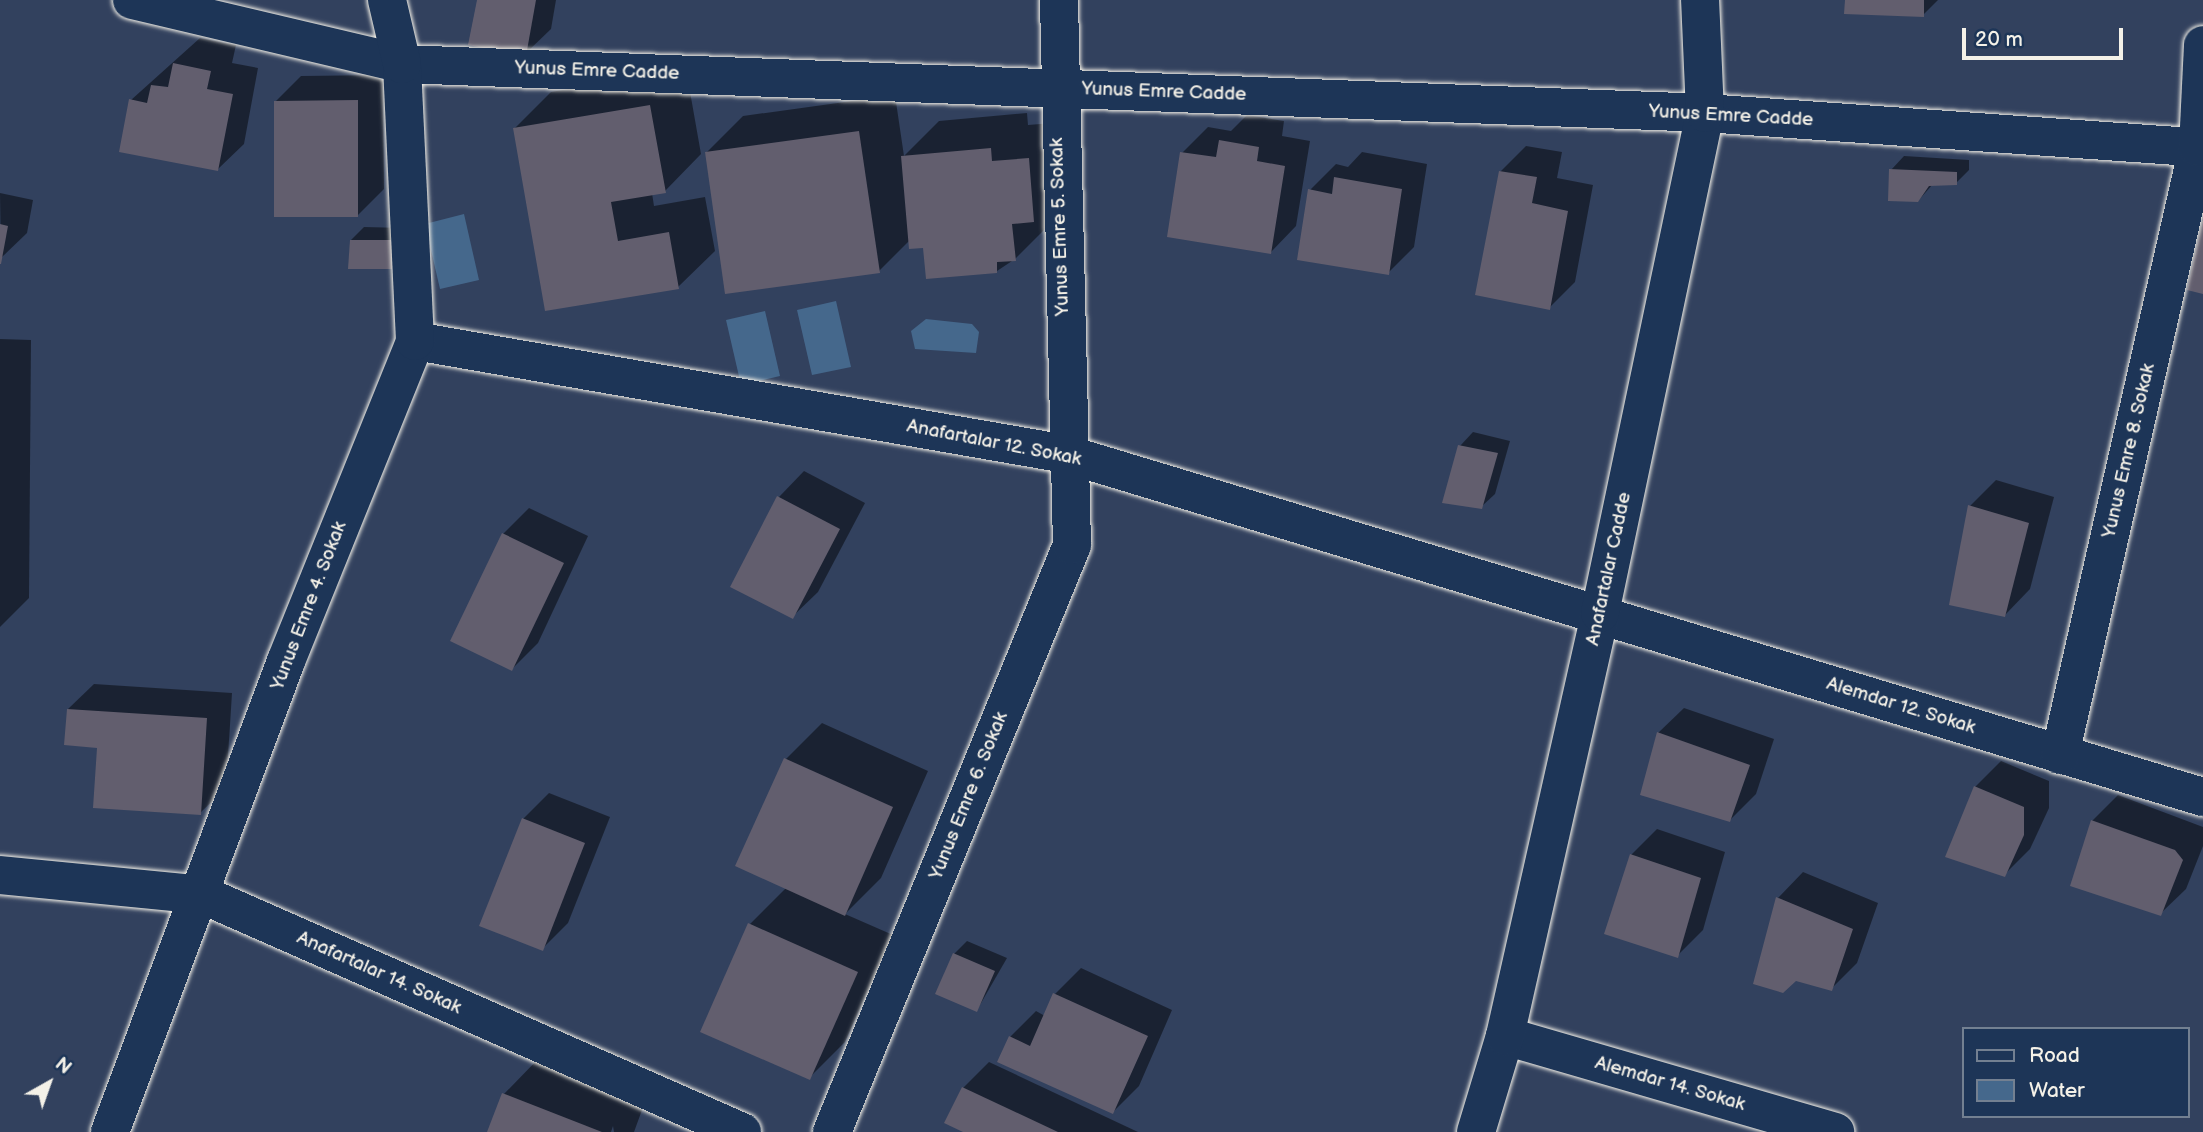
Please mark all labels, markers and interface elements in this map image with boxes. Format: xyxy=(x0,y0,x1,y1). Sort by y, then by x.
scale bar xyxy=(1965,14,2126,58)
text: 20 m xyxy=(1975,27,2023,52)
street label: Yunus Emre Cadde xyxy=(514,57,680,85)
street label: Yunus Emre Cadde xyxy=(1081,78,1247,106)
street label: Yunus Emre Cadde xyxy=(1648,100,1814,132)
street label: Yunus Emre 5. Sokak xyxy=(1045,137,1075,317)
street label: Yunus Emre 8. Sokak xyxy=(2098,361,2160,541)
street label: Anafartalar 12. Sokak xyxy=(905,415,1083,471)
street label: Anafartalar Cadde xyxy=(1582,490,1636,648)
street label: Yunus Emre 4. Sokak xyxy=(266,518,352,694)
street label: Alemdar 12. Sokak xyxy=(1824,672,1978,740)
street label: Yunus Emre 6. Sokak xyxy=(925,709,1013,883)
street label: Anafartalar 14. Sokak xyxy=(293,926,465,1020)
legend xyxy=(1962,1027,2189,1118)
text: Road xyxy=(2029,1043,2080,1068)
north arrow xyxy=(14,1048,84,1118)
street label: Alemdar 14. Sokak xyxy=(1592,1052,1748,1116)
text: N xyxy=(50,1053,76,1080)
text: Water xyxy=(2029,1078,2085,1103)

